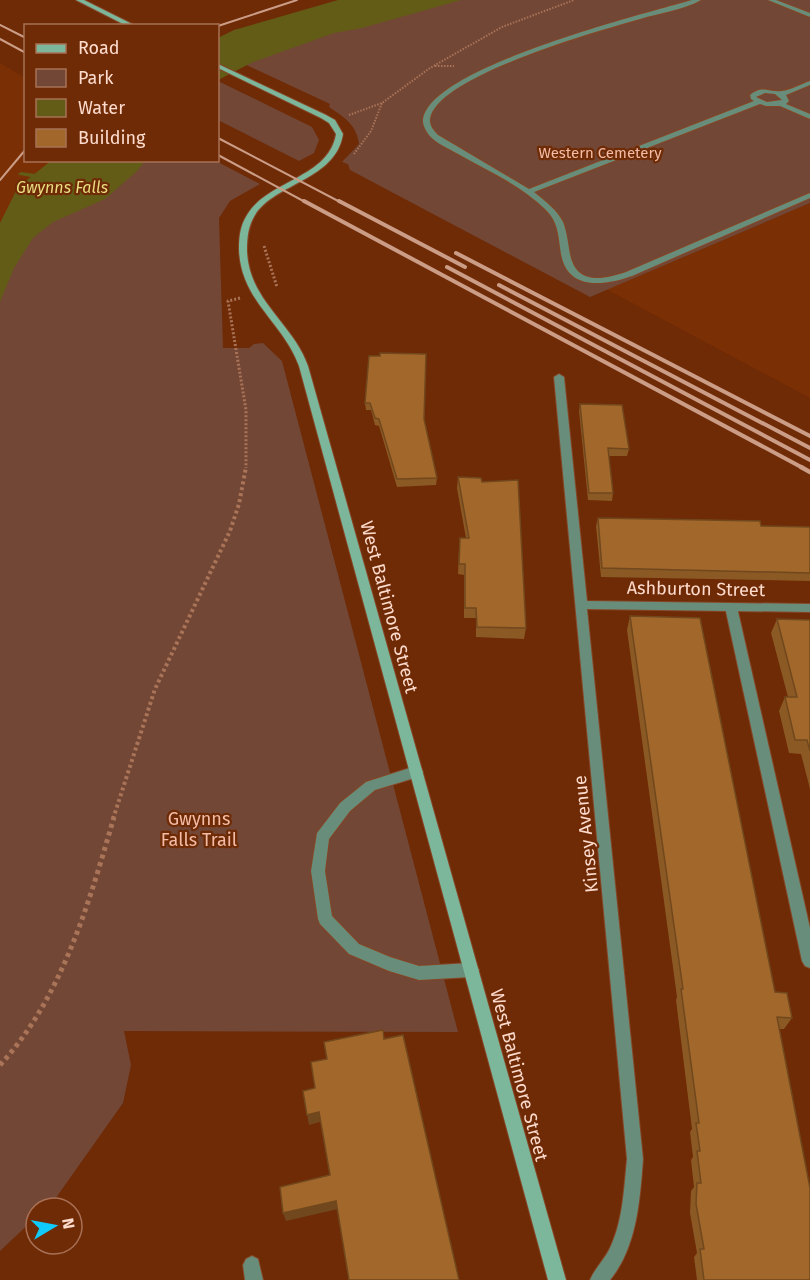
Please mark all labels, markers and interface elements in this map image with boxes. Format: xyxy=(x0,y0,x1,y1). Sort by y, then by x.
legend xyxy=(24,24,219,162)
text: Road xyxy=(78,37,120,59)
text: Park xyxy=(78,67,114,89)
text: Water xyxy=(78,97,125,119)
text: Building xyxy=(78,127,146,149)
park label: Western Cemetery xyxy=(538,144,662,162)
water label: Gwynns Falls xyxy=(16,178,108,197)
street label: West Baltimore Street xyxy=(355,519,423,696)
street label: Ashburton Street xyxy=(627,577,766,601)
street label: Kinsey Avenue xyxy=(569,774,603,894)
park label: Gwynns Falls Trail xyxy=(161,808,237,851)
street label: West Baltimore Street xyxy=(485,987,553,1164)
north arrow xyxy=(24,1196,84,1256)
text: N xyxy=(58,1217,79,1230)

